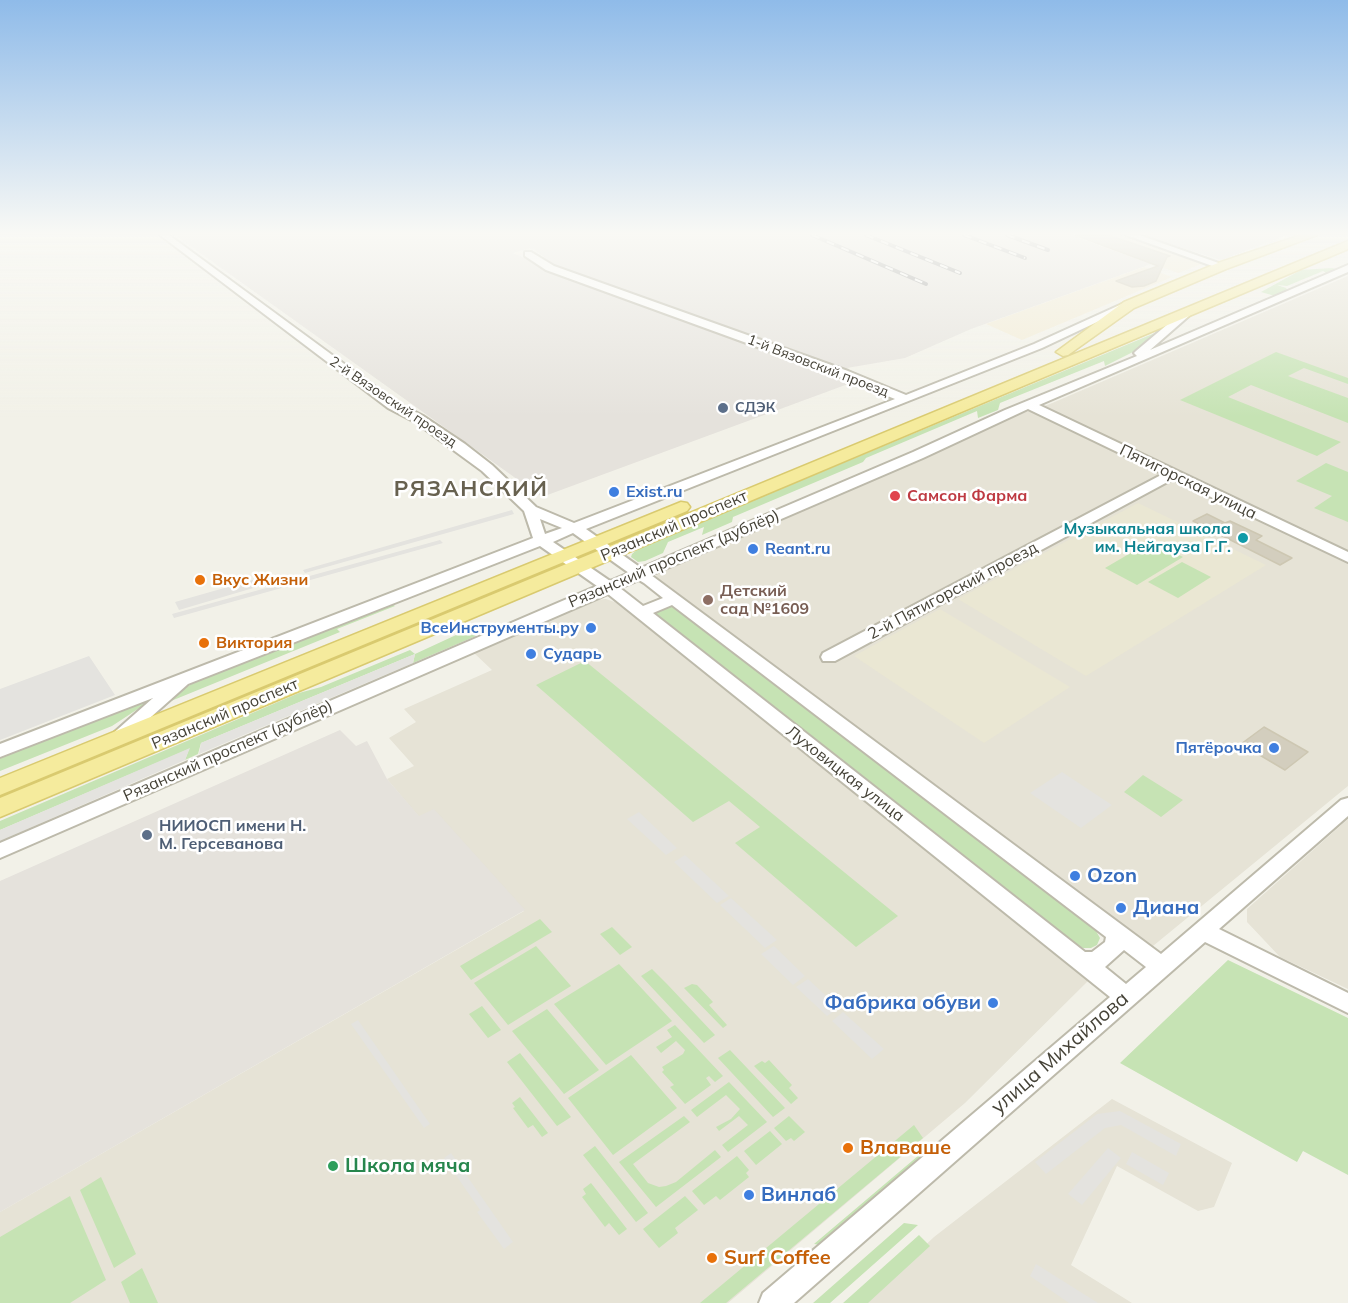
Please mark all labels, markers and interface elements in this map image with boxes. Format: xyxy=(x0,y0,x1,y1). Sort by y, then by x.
street label: 1-й Вязовский проезд xyxy=(745,331,891,401)
street label: 2-й Вязовский проезд xyxy=(326,353,460,451)
place label: СДЭК xyxy=(735,400,776,416)
marker: СДЭК xyxy=(716,401,730,415)
street label: Пятигорская улица xyxy=(1116,440,1260,524)
district label: РЯЗАНСКИЙ xyxy=(394,476,548,502)
place label: Exist.ru xyxy=(626,482,683,502)
marker: Exist.ru xyxy=(607,485,621,499)
street label: Рязанский проспект xyxy=(598,486,750,566)
place label: Самсон Фарма xyxy=(907,486,1027,506)
marker: Самсон Фарма xyxy=(888,489,902,503)
street label: Рязанский проспект (дублёр) xyxy=(566,506,782,612)
place label: Музыкальная школа им. Нейгауза Г.Г. xyxy=(1063,519,1231,557)
marker: Музыкальная школа им. Нейгауза Г.Г. xyxy=(1236,531,1250,545)
street label: 2-й Пятигорский проезд xyxy=(865,538,1041,644)
place label: Reant.ru xyxy=(765,539,831,559)
marker: Reant.ru xyxy=(746,542,760,556)
place label: Вкус Жизни xyxy=(212,570,308,590)
marker: Вкус Жизни xyxy=(193,573,207,587)
place label: Детский сад №1609 xyxy=(720,581,809,619)
marker: Детский сад №1609 xyxy=(701,593,715,607)
place label: ВсеИнструменты.ру xyxy=(420,618,579,638)
marker: ВсеИнструменты.ру xyxy=(584,621,598,635)
place label: Виктория xyxy=(216,633,292,653)
marker: Виктория xyxy=(197,636,211,650)
place label: Сударь xyxy=(543,644,602,664)
marker: Сударь xyxy=(524,647,538,661)
street label: Рязанский проспект xyxy=(149,674,301,754)
street label: Рязанский проспект (дублёр) xyxy=(120,696,336,806)
street label: Луховицкая улица xyxy=(782,722,908,826)
place label: Пятёрочка xyxy=(1175,738,1262,758)
marker: Пятёрочка xyxy=(1267,741,1281,755)
place label: НИИОСП имени Н. М. Герсеванова xyxy=(159,816,306,854)
marker: НИИОСП имени Н. М. Герсеванова xyxy=(140,828,154,842)
place label: Ozon xyxy=(1087,864,1137,888)
marker: Ozon xyxy=(1068,869,1082,883)
place label: Диана xyxy=(1133,896,1199,920)
marker: Диана xyxy=(1114,901,1128,915)
street label: улица Михайлова xyxy=(986,987,1134,1119)
place label: Фабрика обуви xyxy=(824,991,981,1015)
marker: Фабрика обуви xyxy=(986,996,1000,1010)
place label: Влаваше xyxy=(860,1136,951,1160)
marker: Влаваше xyxy=(841,1141,855,1155)
place label: Школа мяча xyxy=(345,1154,470,1178)
marker: Школа мяча xyxy=(326,1159,340,1173)
place label: Винлаб xyxy=(761,1183,836,1207)
marker: Винлаб xyxy=(742,1188,756,1202)
place label: Surf Coffee xyxy=(724,1246,831,1270)
marker: Surf Coffee xyxy=(705,1251,719,1265)

